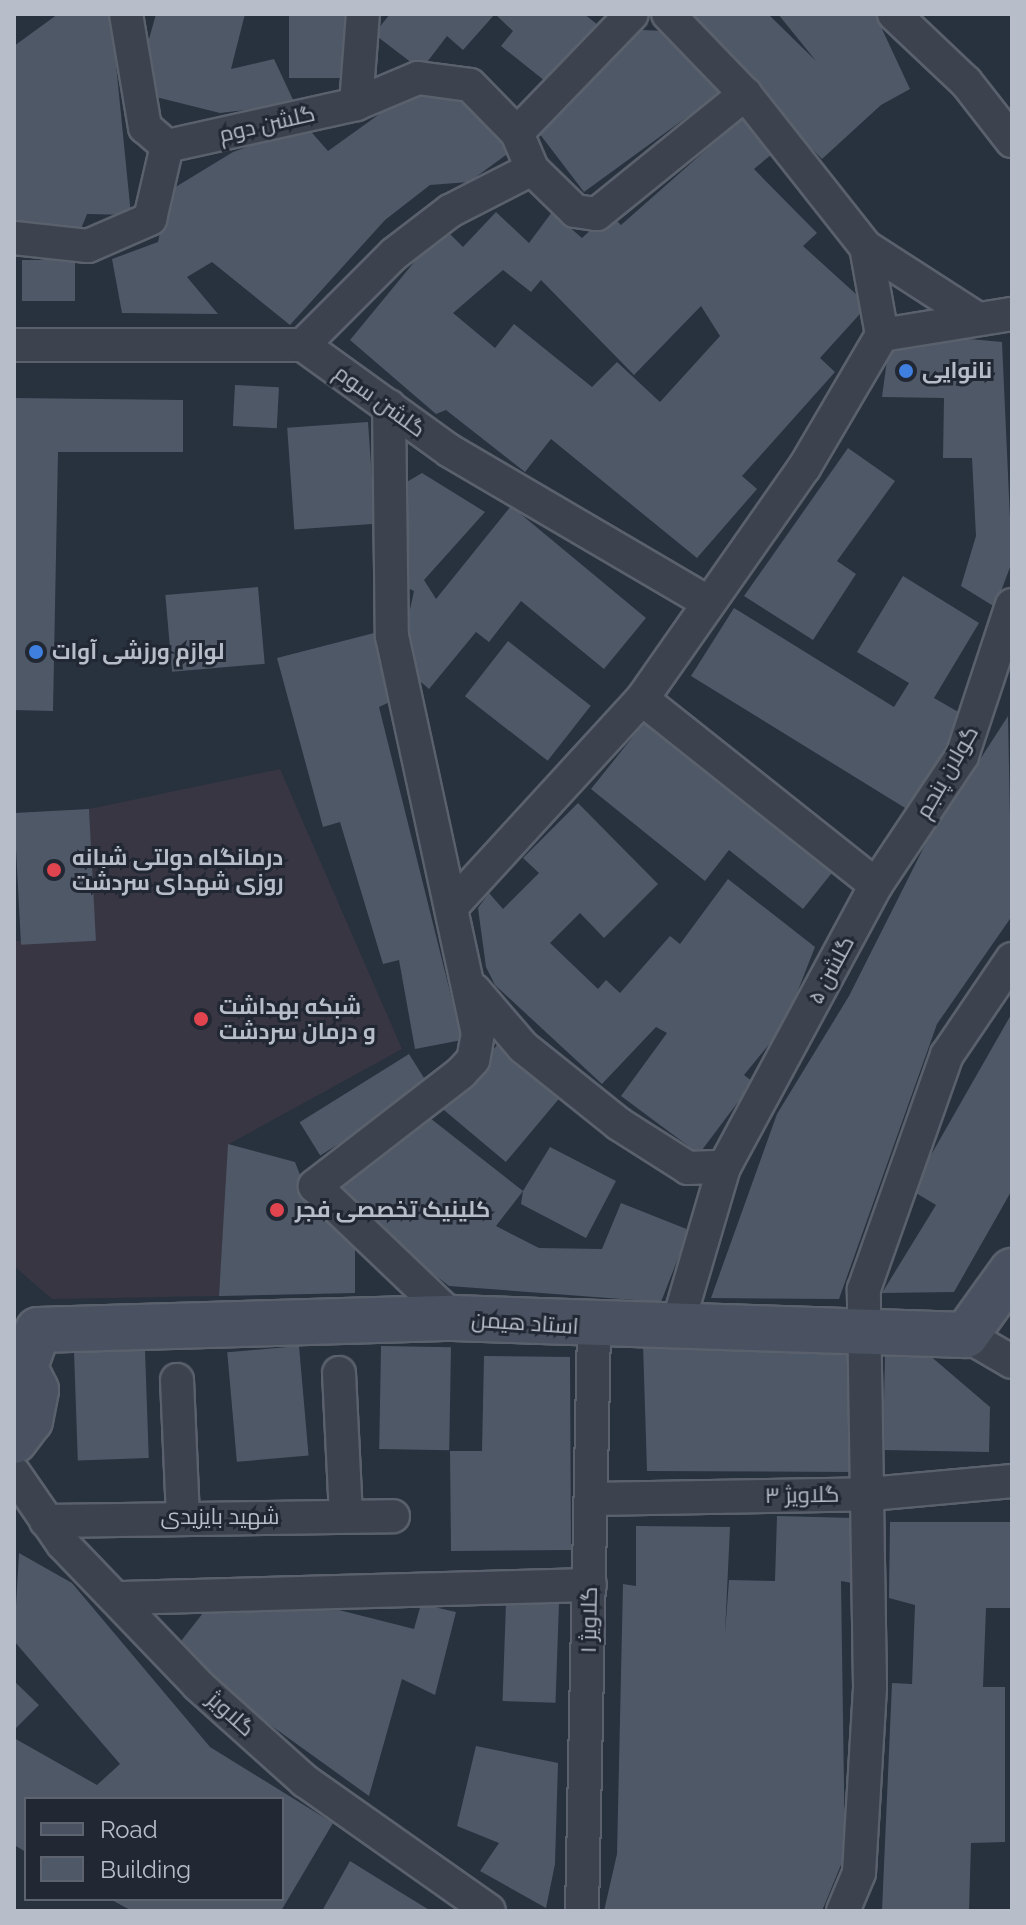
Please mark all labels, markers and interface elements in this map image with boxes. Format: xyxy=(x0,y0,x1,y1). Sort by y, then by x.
street label: گلشن دوم xyxy=(217,100,317,148)
place label: نانوایی xyxy=(922,358,992,384)
street label: گلشن سوم xyxy=(329,359,431,443)
marker: نانوایی xyxy=(897,362,915,380)
place label: لوازم ورزشی آوات xyxy=(52,639,224,665)
marker: لوازم ورزشی آوات xyxy=(27,643,45,661)
street label: گولان پنجم xyxy=(910,721,984,823)
place label: درمانگاه دولتی شبانه روزی شهدای سردشت xyxy=(72,844,284,896)
marker: درمانگاه دولتی شبانه روزی شهدای سردشت xyxy=(43,859,65,881)
street label: گلشن ۵ xyxy=(802,932,860,1008)
place label: شبکه بهداشت و درمان سردشت xyxy=(219,993,376,1044)
marker: شبکه بهداشت و درمان سردشت xyxy=(190,1008,212,1030)
place label: کلینیک تخصصی فجر xyxy=(295,1197,490,1223)
marker: کلینیک تخصصی فجر xyxy=(266,1199,288,1221)
street label: استاد هیمن xyxy=(470,1306,580,1340)
street label: گلاویژ ۳ xyxy=(764,1481,840,1509)
street label: شهید بایزیدی xyxy=(161,1504,279,1530)
street label: گلاویژ ۱ xyxy=(575,1587,603,1653)
street label: گلاویژ xyxy=(202,1686,260,1742)
legend xyxy=(24,1797,284,1901)
text: Road xyxy=(100,1815,158,1844)
text: Building xyxy=(100,1855,191,1884)

